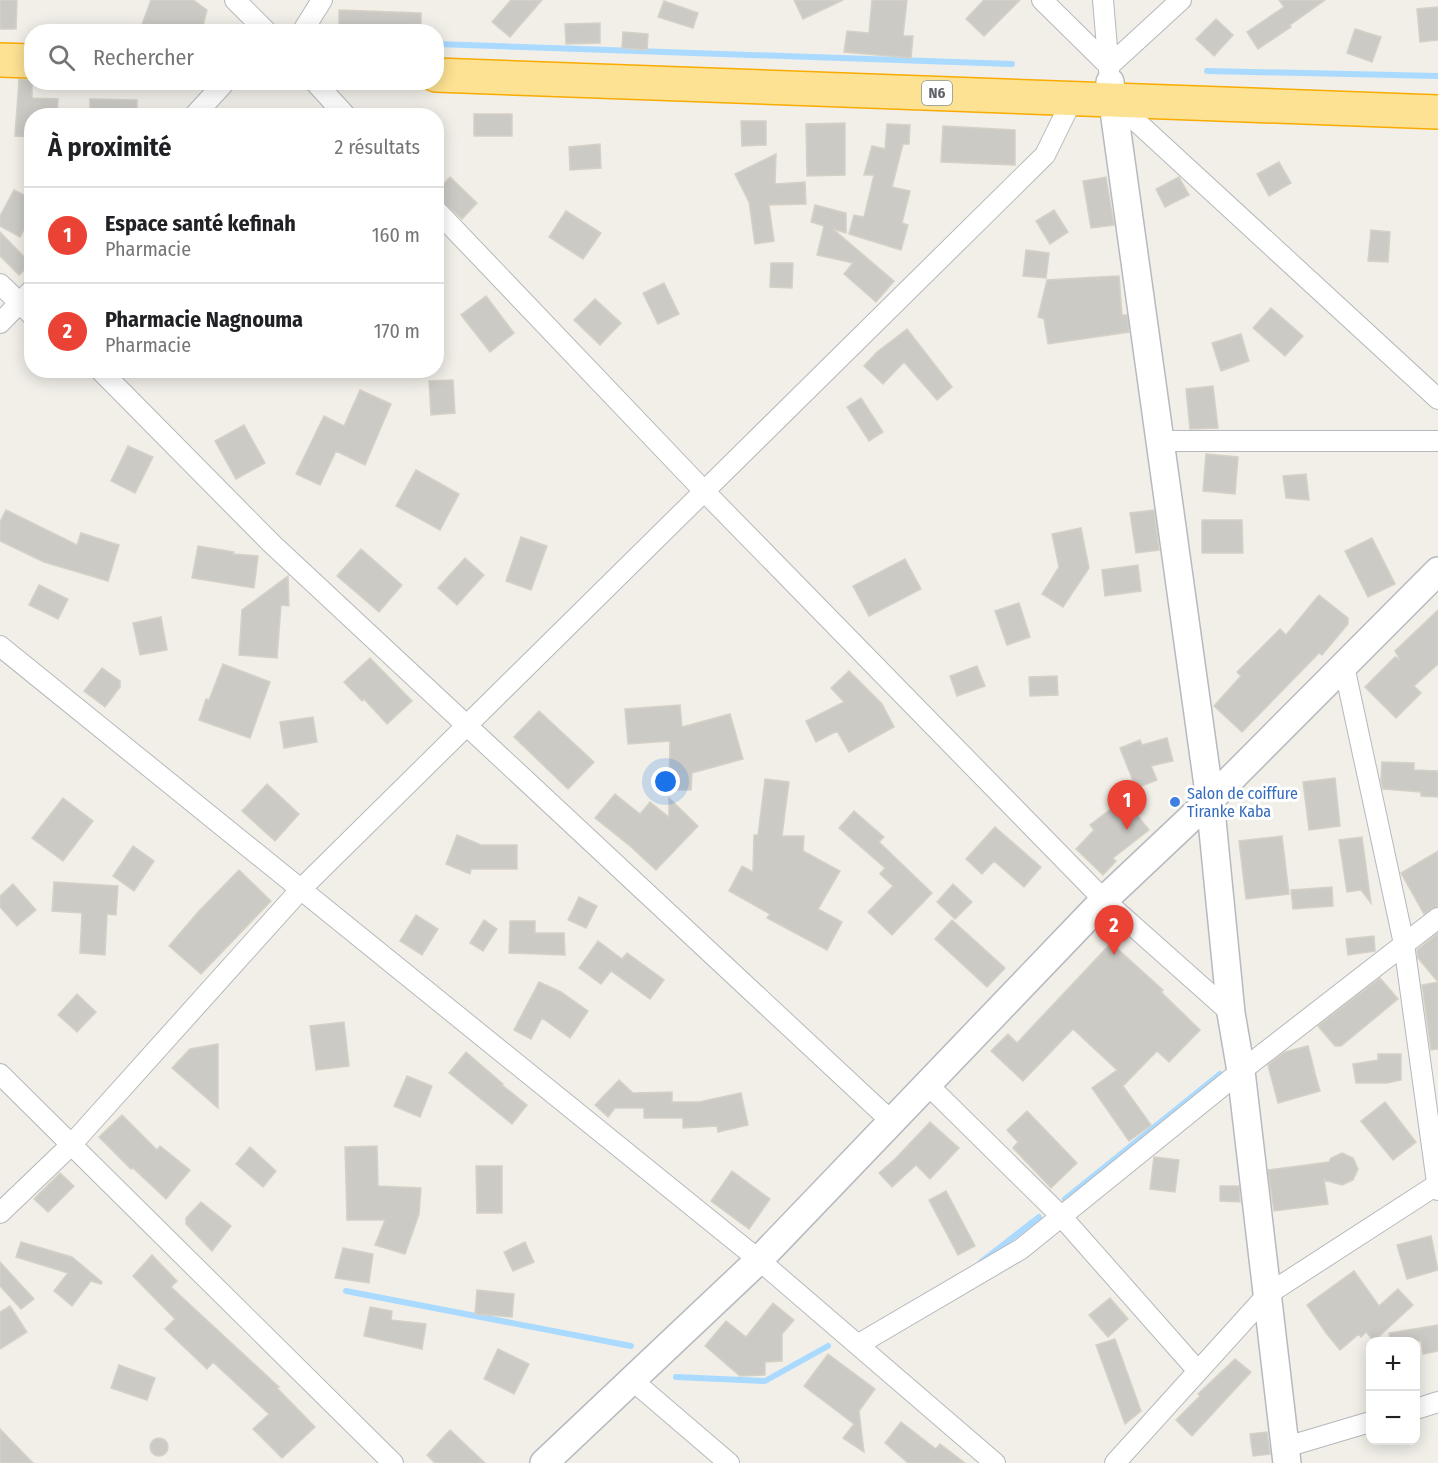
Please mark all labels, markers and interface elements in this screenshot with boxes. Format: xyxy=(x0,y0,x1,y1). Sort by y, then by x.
search box xyxy=(24,24,444,90)
icon: search xyxy=(45,41,78,74)
text: Rechercher xyxy=(93,44,194,71)
road number: N6 xyxy=(922,81,952,105)
text: À proximité xyxy=(48,132,171,163)
text: 2 résultats xyxy=(335,135,420,159)
text: Espace santé kefinah xyxy=(105,210,296,237)
text: 1 xyxy=(63,223,72,247)
text: 160 m xyxy=(372,223,420,247)
text: Pharmacie xyxy=(105,237,191,261)
text: Pharmacie Nagnouma xyxy=(105,306,303,333)
text: 2 xyxy=(63,319,72,343)
text: 170 m xyxy=(374,319,420,343)
text: Pharmacie xyxy=(105,333,191,357)
your location xyxy=(651,767,680,796)
pin: 1 xyxy=(1108,780,1146,830)
place label: Salon de coiffure Tiranke Kaba xyxy=(1187,784,1298,821)
marker: Salon de coiffure Tiranke Kaba xyxy=(1168,795,1182,809)
pin: 2 xyxy=(1094,906,1134,955)
map controls xyxy=(1366,1337,1420,1445)
button: + xyxy=(1366,1337,1420,1391)
button: − xyxy=(1366,1391,1420,1445)

